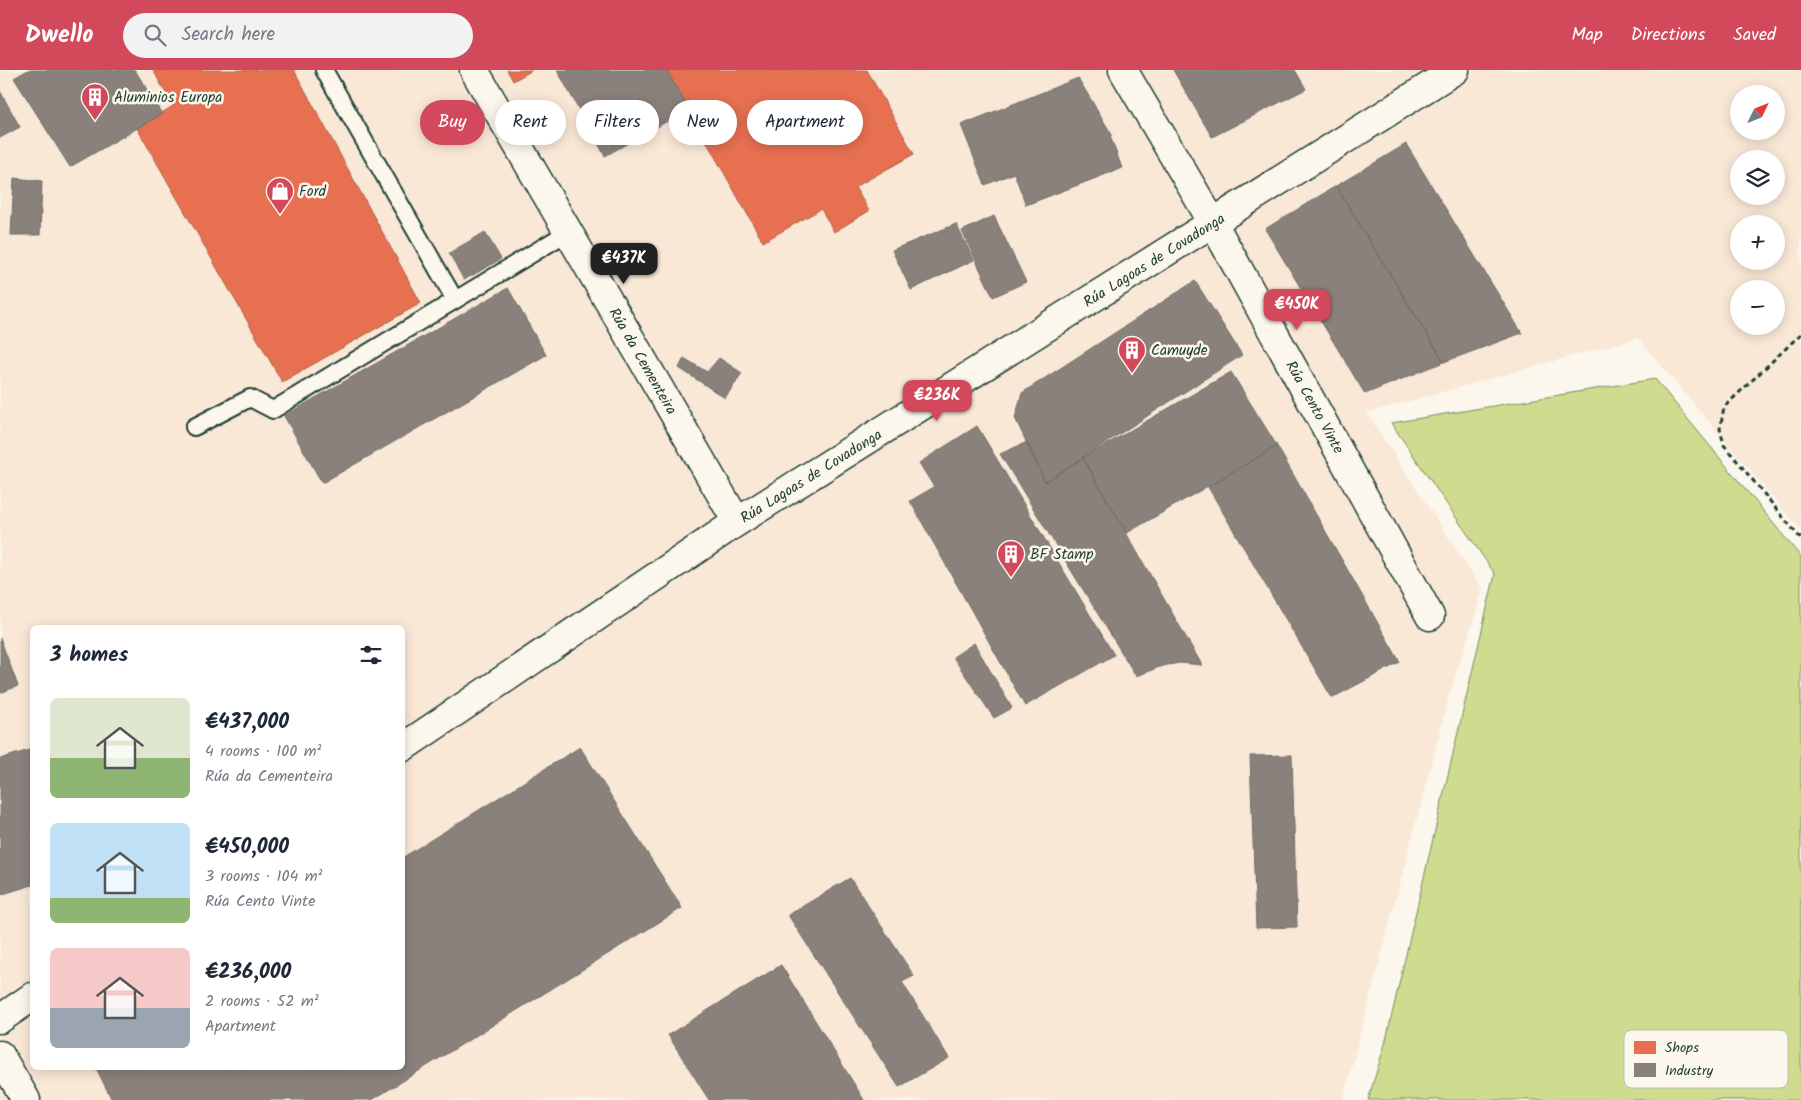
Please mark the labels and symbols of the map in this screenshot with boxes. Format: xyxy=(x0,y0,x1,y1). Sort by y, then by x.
building icon: Aluminios Europa xyxy=(80,82,110,121)
north arrow xyxy=(1730,85,1785,140)
place label: Aluminios Europa xyxy=(114,86,222,110)
shop icon: Ford xyxy=(265,176,295,215)
place label: Ford xyxy=(299,180,327,204)
street label: Rúa Lagoas de Covadonga xyxy=(1079,207,1230,314)
pin: €437K xyxy=(589,242,659,285)
pin: €450K xyxy=(1262,288,1332,331)
street label: Rúa da Cementeira xyxy=(602,304,683,419)
building icon: Camuyde xyxy=(1117,335,1147,374)
place label: Camuyde xyxy=(1151,339,1208,363)
street label: Rúa Cento Vinte xyxy=(1279,356,1350,459)
pin: €236K xyxy=(902,380,972,422)
street label: Rúa Lagoas de Covadonga xyxy=(736,423,887,530)
building icon: BF Stamp xyxy=(996,539,1026,578)
place label: BF Stamp xyxy=(1030,543,1093,567)
legend xyxy=(1624,1030,1788,1088)
text: Shops xyxy=(1665,1037,1699,1059)
text: Industry xyxy=(1665,1060,1714,1082)

